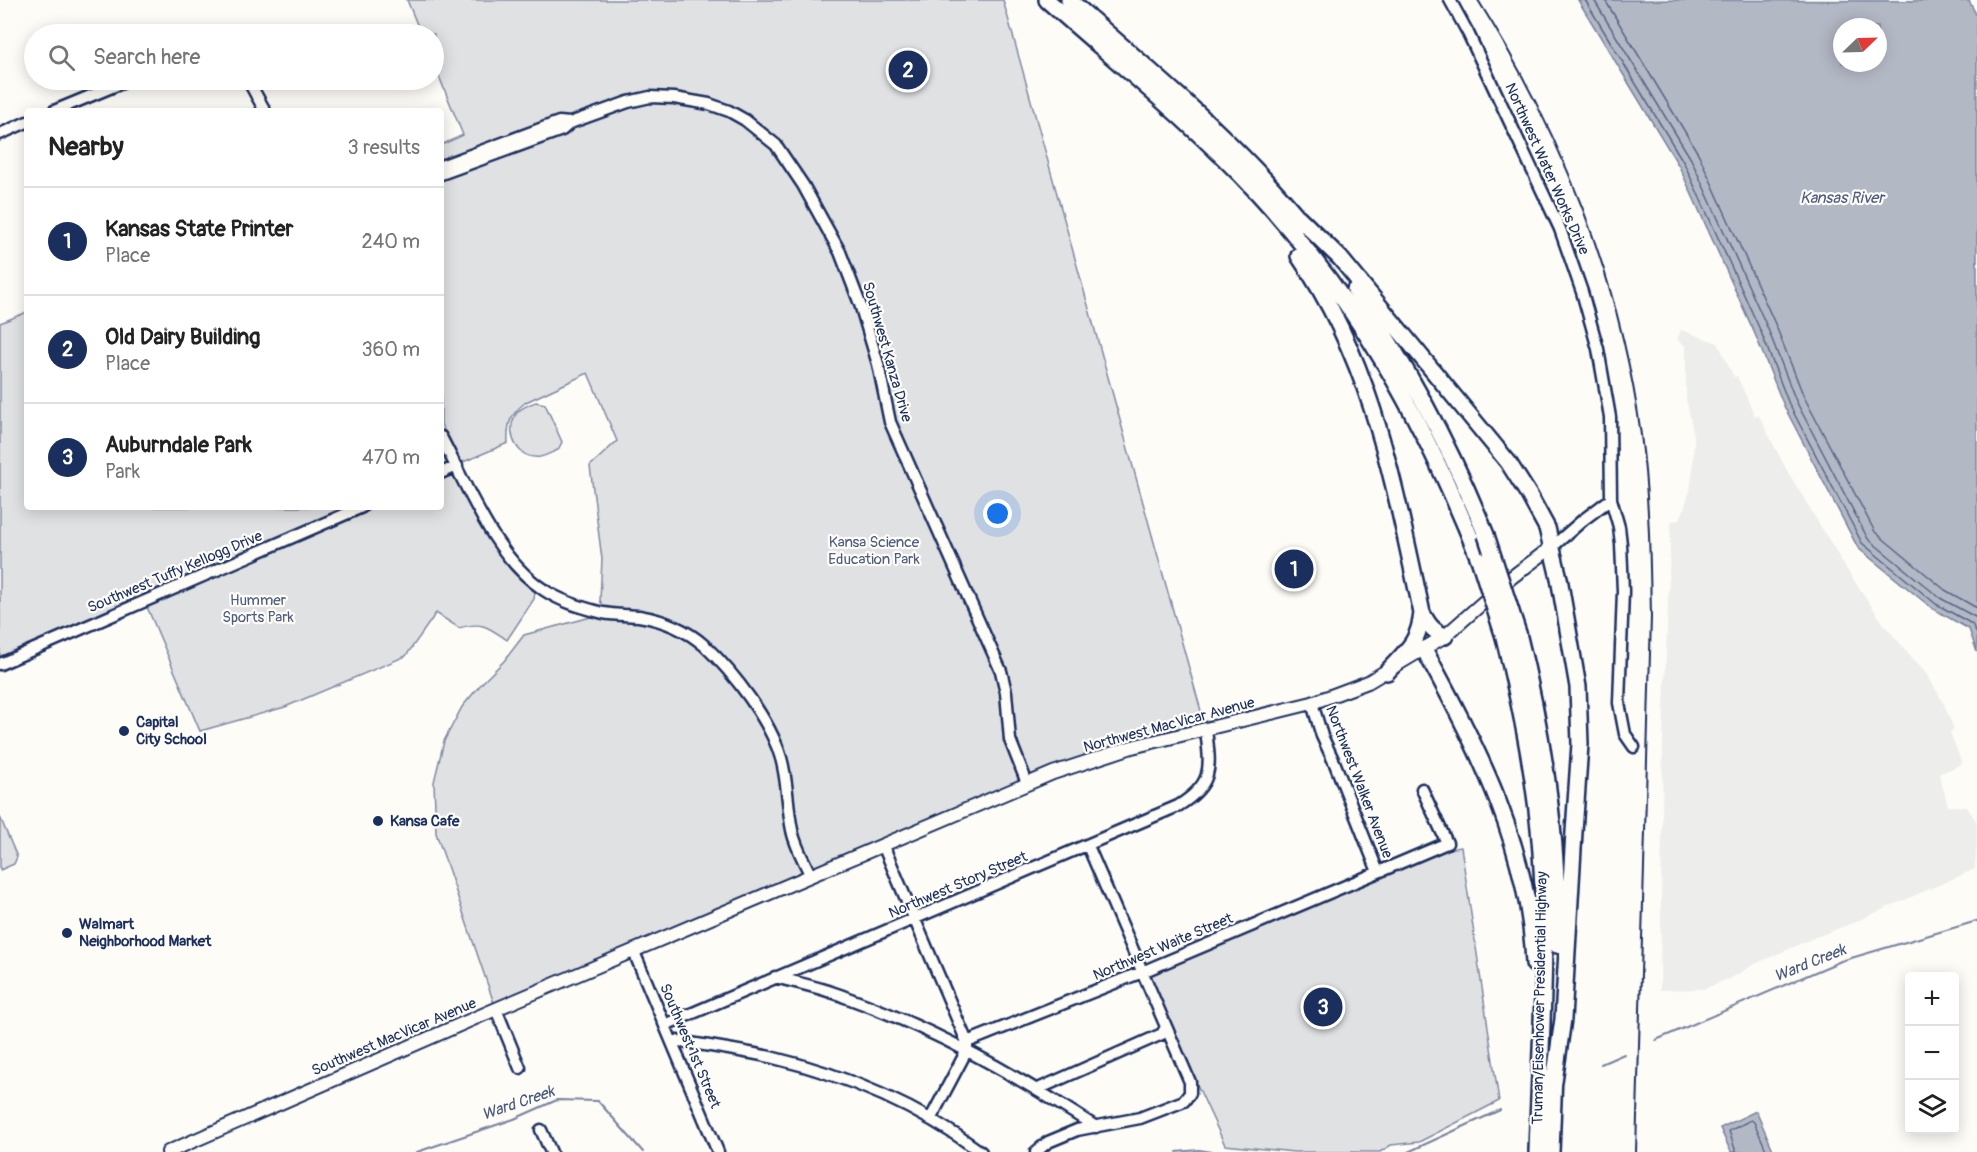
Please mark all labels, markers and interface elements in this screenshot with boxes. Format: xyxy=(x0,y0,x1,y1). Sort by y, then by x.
north arrow xyxy=(1833,18,1887,72)
search box xyxy=(24,24,444,90)
icon: search xyxy=(45,41,78,74)
text: Search here xyxy=(93,43,200,71)
pin: 2 xyxy=(888,48,928,92)
street label: Northwest Water Works Drive xyxy=(1500,80,1594,258)
text: Nearby xyxy=(48,131,124,163)
text: 3 results xyxy=(348,135,420,160)
water label: Kansas River xyxy=(1800,188,1886,208)
text: Kansas State Printer xyxy=(105,215,293,243)
text: 1 xyxy=(64,229,71,254)
text: 240 m xyxy=(361,229,420,254)
text: Place xyxy=(105,243,150,268)
street label: Southwest Kanza Drive xyxy=(858,280,916,425)
text: Old Dairy Building xyxy=(105,323,260,351)
text: 2 xyxy=(62,337,73,362)
text: 360 m xyxy=(361,337,420,362)
text: Place xyxy=(105,351,150,376)
text: Auburndale Park xyxy=(105,431,252,459)
text: 3 xyxy=(62,445,73,470)
text: 470 m xyxy=(362,445,420,470)
text: Park xyxy=(105,459,140,484)
your location xyxy=(983,499,1012,528)
street label: Southwest Tuffy Kellogg Drive xyxy=(85,526,266,617)
park label: Kansa Science Education Park xyxy=(828,533,920,569)
pin: 1 xyxy=(1274,546,1314,592)
park label: Hummer Sports Park xyxy=(222,591,294,627)
street label: Northwest MacVicar Avenue xyxy=(1081,693,1257,757)
street label: Northwest Walker Avenue xyxy=(1321,703,1397,862)
place label: Capital City School xyxy=(136,713,207,749)
marker: Capital City School xyxy=(117,724,131,738)
place label: Kansa Cafe xyxy=(390,812,460,831)
marker: Kansa Cafe xyxy=(371,814,385,828)
street label: Northwest Story Street xyxy=(886,847,1031,923)
street label: Truman/Eisenhower Presidential Highway xyxy=(1528,871,1552,1125)
street label: Northwest Waite Street xyxy=(1090,909,1237,985)
place label: Walmart Neighborhood Market xyxy=(79,915,212,951)
marker: Walmart Neighborhood Market xyxy=(60,926,74,940)
water label: Ward Creek xyxy=(1771,939,1850,986)
map controls xyxy=(1905,972,1959,1134)
button: + xyxy=(1905,972,1959,1026)
street label: Southwest 1st Street xyxy=(655,981,725,1112)
pin: 3 xyxy=(1304,984,1342,1030)
street label: Southwest MacVicar Avenue xyxy=(309,993,480,1080)
button: − xyxy=(1905,1026,1959,1080)
button: layers xyxy=(1905,1080,1959,1134)
water label: Ward Creek xyxy=(479,1081,558,1125)

